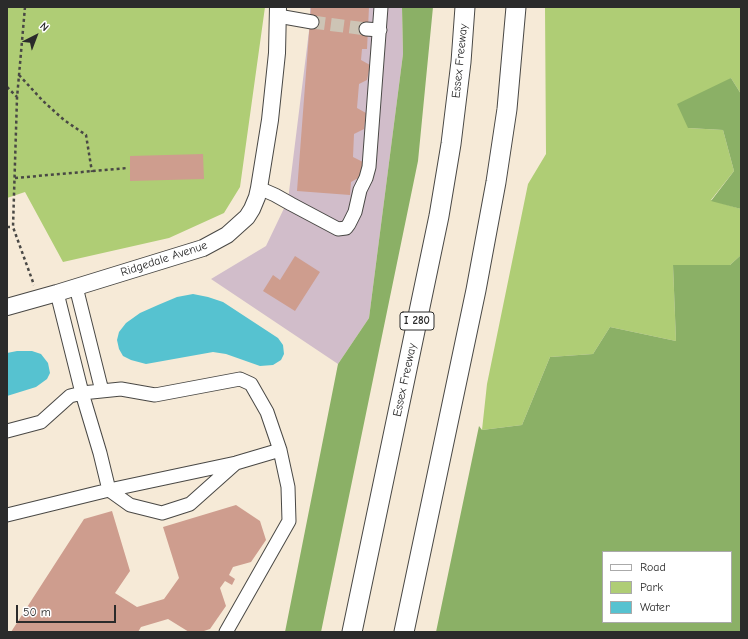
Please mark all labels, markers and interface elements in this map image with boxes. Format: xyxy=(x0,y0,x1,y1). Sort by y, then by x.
north arrow xyxy=(16,16,56,56)
text: N xyxy=(37,19,51,34)
street label: Essex Freeway xyxy=(449,23,471,99)
street label: Ridgedale Avenue xyxy=(119,238,209,280)
road number: I 280 xyxy=(400,312,434,330)
street label: Essex Freeway xyxy=(390,342,420,418)
legend xyxy=(602,551,732,623)
text: Road xyxy=(640,560,666,574)
text: Park xyxy=(640,580,663,594)
scale bar xyxy=(18,597,118,623)
text: Water xyxy=(640,600,670,614)
text: 50 m xyxy=(23,605,51,619)

